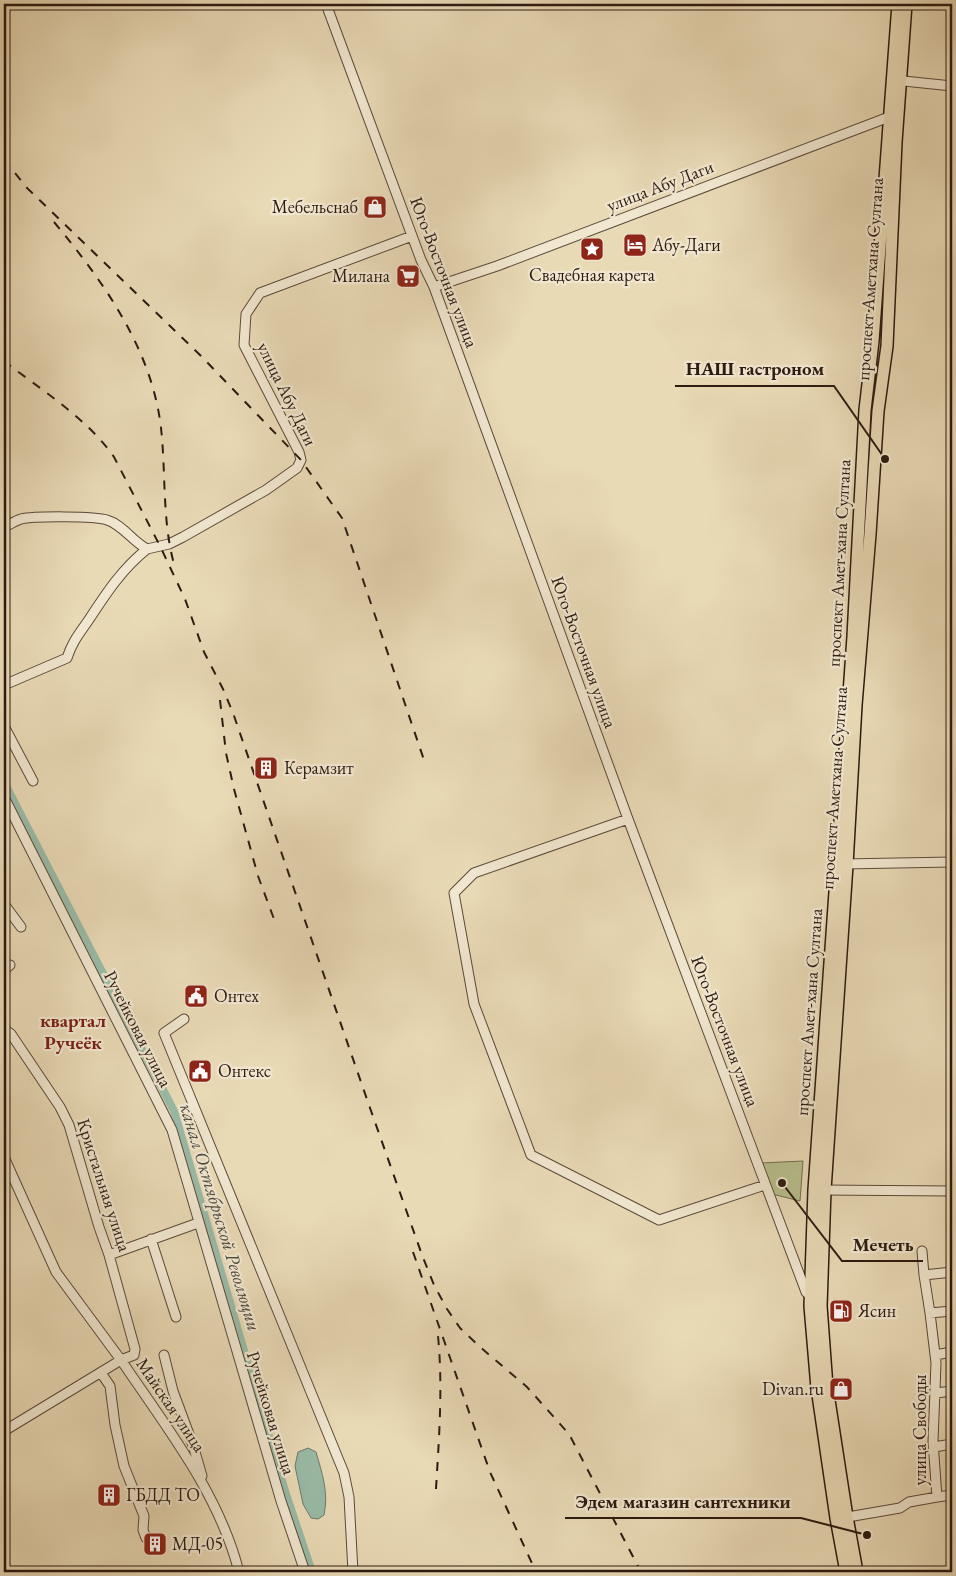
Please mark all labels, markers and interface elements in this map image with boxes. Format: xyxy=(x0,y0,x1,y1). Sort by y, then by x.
street label: улица Абу Даги xyxy=(603,154,717,217)
street label: проспект Аметхана Султана xyxy=(851,176,888,381)
street label: Юго-Восточная улица xyxy=(405,193,484,351)
shop icon: Мебельснаб xyxy=(362,194,388,220)
place label: Мебельснаб xyxy=(272,195,358,218)
hotel icon: Абу-Даги xyxy=(622,232,648,258)
place label: Абу-Даги xyxy=(651,233,721,256)
place icon: Свадебная карета xyxy=(579,236,605,262)
supermarket icon: Милана xyxy=(395,263,421,289)
place label: Свадебная карета xyxy=(529,263,656,286)
place label: Милана xyxy=(332,264,391,287)
street label: улица Абу Даги xyxy=(252,338,323,450)
callout: НАШ гастроном xyxy=(675,352,834,386)
text: НАШ гастроном xyxy=(686,356,825,381)
street label: проспект Амет-хана Султана xyxy=(822,458,855,667)
street label: Юго-Восточная улица xyxy=(546,573,623,732)
street label: проспект Аметхана Султана xyxy=(815,685,852,890)
building icon: Керамзит xyxy=(253,755,279,781)
place label: Керамзит xyxy=(284,756,354,779)
street label: проспект Амет-хана Султана xyxy=(790,907,827,1116)
street label: Юго-Восточная улица xyxy=(686,952,765,1110)
street label: Ручейковая улица xyxy=(99,966,178,1092)
public building icon: Онтех xyxy=(183,983,209,1009)
place label: Онтех xyxy=(214,984,259,1007)
district label: квартал Ручеёк xyxy=(40,1008,106,1055)
public building icon: Онтекс xyxy=(187,1058,213,1084)
place label: Онтекс xyxy=(218,1059,271,1082)
water label: канал Октябрьской Революции xyxy=(174,1100,267,1334)
street label: Кристальная улица xyxy=(72,1115,137,1255)
callout: Мечеть xyxy=(842,1227,923,1261)
text: Мечеть xyxy=(852,1232,914,1257)
fuel station icon: Ясин xyxy=(828,1298,854,1324)
place label: Ясин xyxy=(857,1299,896,1322)
street label: Ручейковая улица xyxy=(242,1348,301,1478)
street label: Майская улица xyxy=(131,1353,212,1457)
street label: улица Свободы xyxy=(908,1374,931,1486)
shop icon: Divan.ru xyxy=(828,1376,854,1402)
place label: Divan.ru xyxy=(762,1377,825,1400)
building icon: ГБДД ТО xyxy=(96,1482,122,1508)
place label: ГБДД ТО xyxy=(126,1483,200,1506)
callout: Эдем магазин сантехники xyxy=(565,1484,801,1518)
text: Эдем магазин сантехники xyxy=(575,1489,791,1514)
building icon: МД-05 xyxy=(142,1531,168,1557)
place label: МД-05 xyxy=(172,1532,223,1555)

